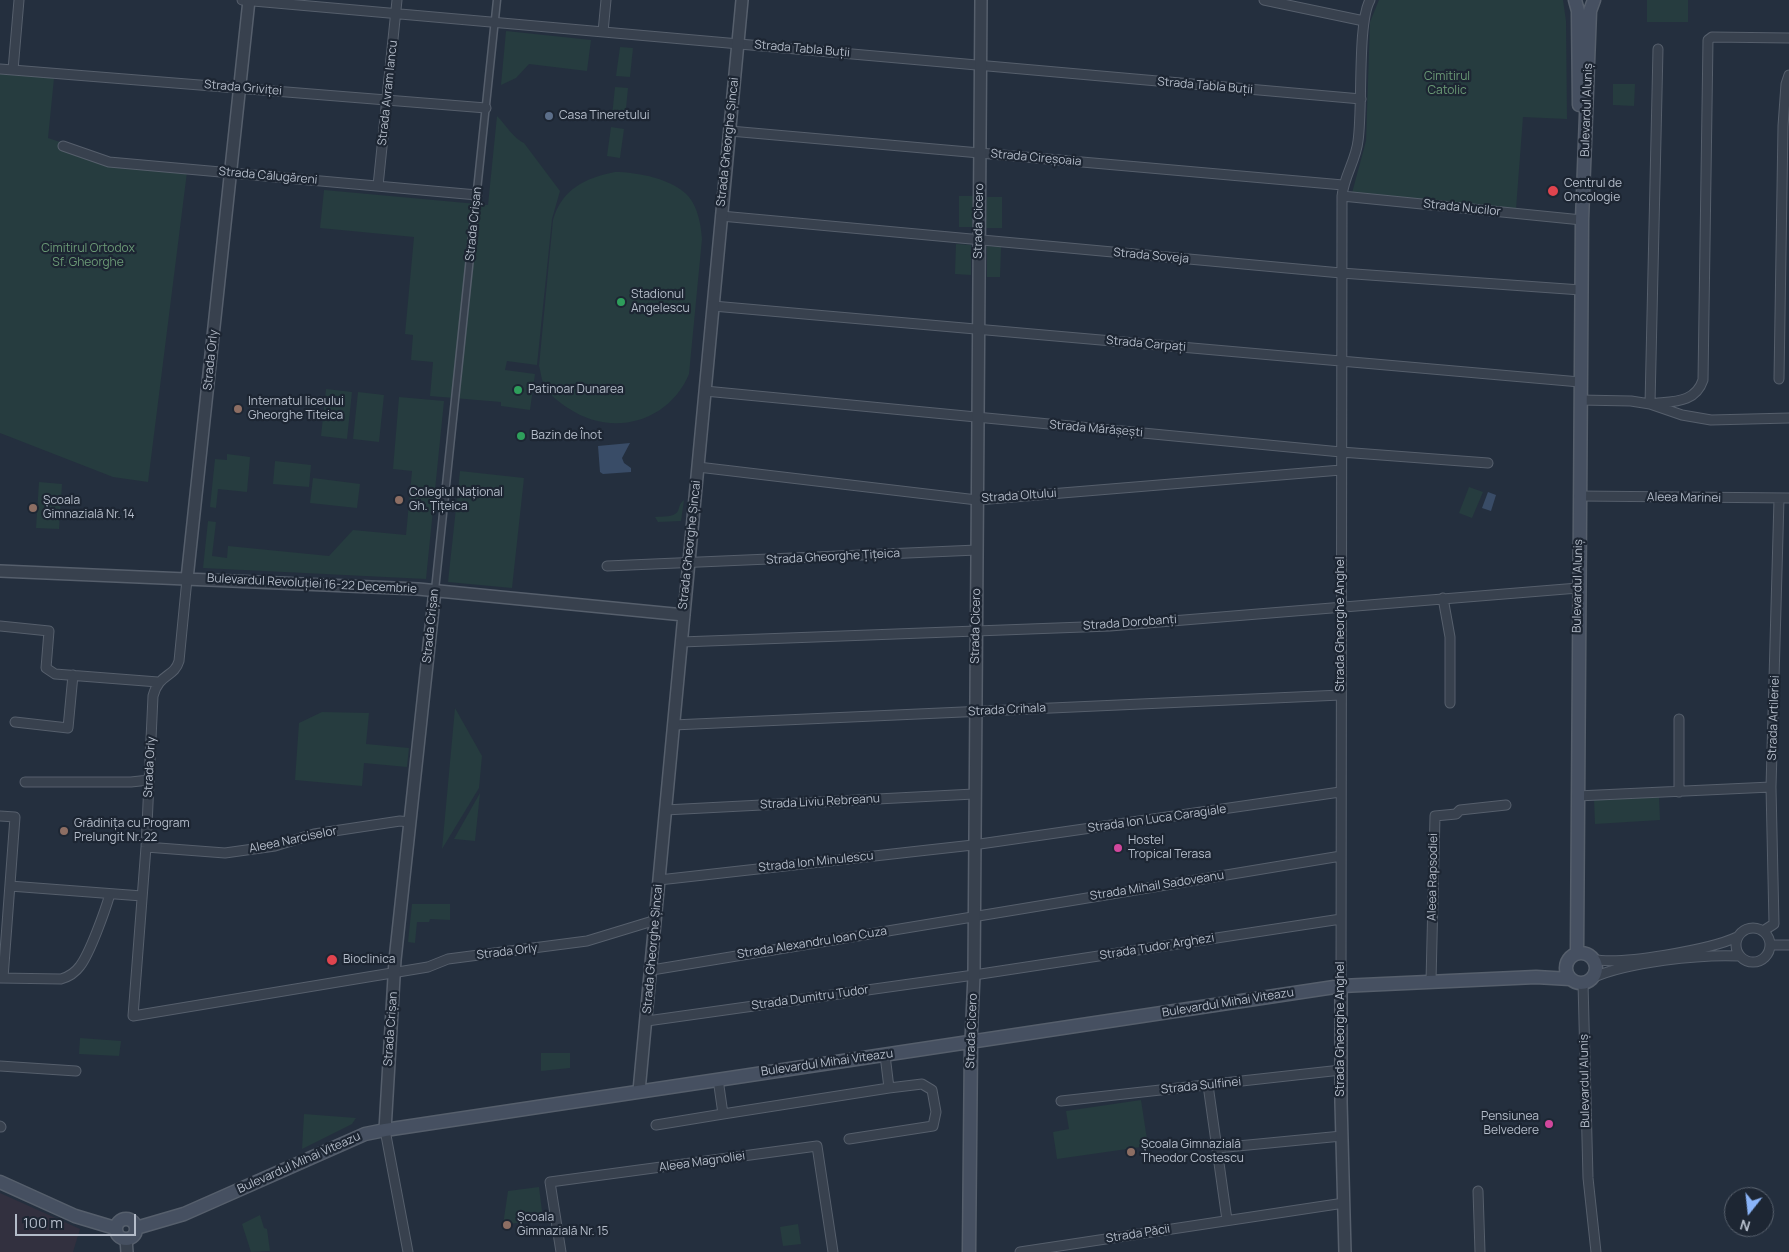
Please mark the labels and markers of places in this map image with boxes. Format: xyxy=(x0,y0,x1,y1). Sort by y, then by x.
place label: Casa Tineretului xyxy=(559,109,650,123)
marker: Casa Tineretului xyxy=(543,110,555,122)
place label: Centrul de Oncologie xyxy=(1564,177,1622,205)
marker: Centrul de Oncologie xyxy=(1546,184,1560,198)
place label: Stadionul Angelescu xyxy=(631,288,690,316)
marker: Stadionul Angelescu xyxy=(615,296,627,308)
place label: Patinoar Dunarea xyxy=(528,383,624,397)
marker: Patinoar Dunarea xyxy=(512,384,524,396)
place label: Internatul liceului Gheorghe Titeica xyxy=(248,395,344,423)
marker: Internatul liceului Gheorghe Titeica xyxy=(232,403,244,415)
place label: Bazin de Înot xyxy=(531,429,602,443)
marker: Bazin de Înot xyxy=(515,430,527,442)
place label: Colegiul Național Gh. Țițeica xyxy=(409,486,503,514)
place label: Școala Gimnazială Nr. 14 xyxy=(43,494,135,522)
marker: Colegiul Național Gh. Țițeica xyxy=(393,494,405,506)
marker: Școala Gimnazială Nr. 14 xyxy=(27,502,39,514)
place label: Grădinița cu Program Prelungit Nr. 22 xyxy=(74,817,190,845)
marker: Grădinița cu Program Prelungit Nr. 22 xyxy=(58,825,70,837)
place label: Hostel Tropical Terasa xyxy=(1128,834,1211,862)
marker: Hostel Tropical Terasa xyxy=(1112,842,1124,854)
marker: Bioclinica xyxy=(325,953,339,967)
place label: Bioclinica xyxy=(343,953,396,967)
place label: Pensiunea Belvedere xyxy=(1481,1110,1539,1138)
marker: Pensiunea Belvedere xyxy=(1543,1118,1555,1130)
place label: Școala Gimnazială Theodor Costescu xyxy=(1141,1138,1244,1166)
marker: Școala Gimnazială Theodor Costescu xyxy=(1125,1146,1137,1158)
place label: Școala Gimnazială Nr. 15 xyxy=(517,1211,609,1239)
marker: Școala Gimnazială Nr. 15 xyxy=(501,1219,513,1231)

